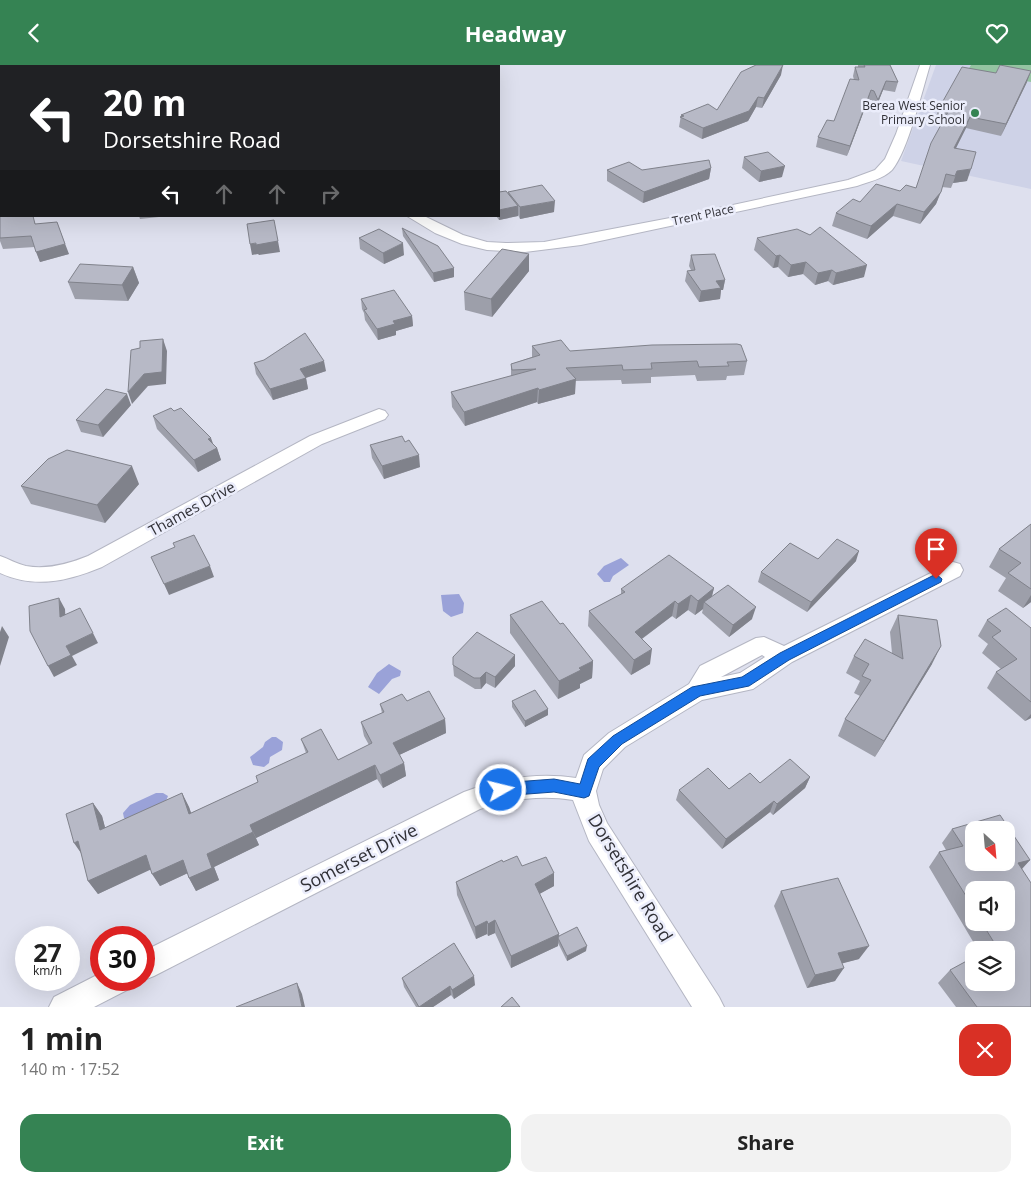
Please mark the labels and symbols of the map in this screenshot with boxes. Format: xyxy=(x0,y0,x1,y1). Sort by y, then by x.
place label: Berea West Senior Primary School xyxy=(862,97,965,128)
marker: Berea West Senior Primary School xyxy=(969,107,981,119)
street label: Trent Place xyxy=(671,200,735,229)
street label: Thames Drive xyxy=(145,476,238,540)
pin xyxy=(915,528,957,579)
position arrow xyxy=(474,763,526,815)
street label: Dorsetshire Road xyxy=(583,809,679,946)
street label: Somerset Drive xyxy=(296,817,421,897)
north arrow xyxy=(965,821,1015,871)
speed limit sign: 30 xyxy=(90,926,155,991)

